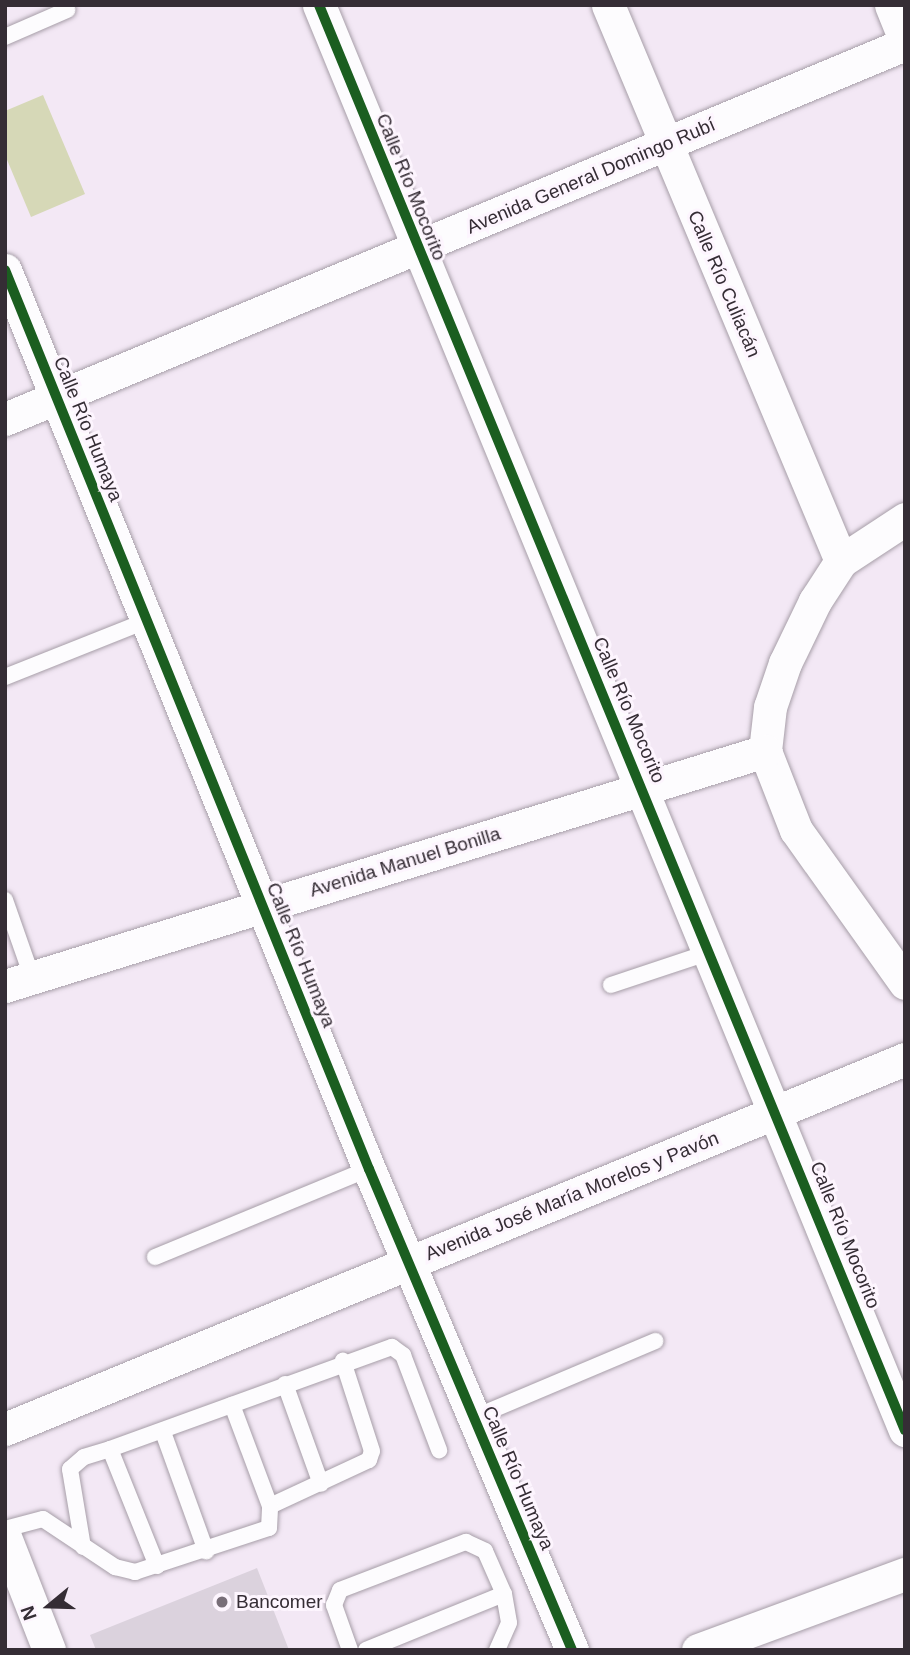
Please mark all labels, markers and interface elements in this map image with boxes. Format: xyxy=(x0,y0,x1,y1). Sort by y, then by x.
street label: Calle Río Mocorito xyxy=(371,110,451,264)
street label: Avenida General Domingo Rubí xyxy=(463,113,719,239)
street label: Calle Río Culiacán xyxy=(683,207,765,361)
street label: Calle Río Humaya xyxy=(49,353,127,505)
street label: Calle Río Mocorito xyxy=(588,634,670,786)
street label: Avenida Manuel Bonilla xyxy=(307,822,503,902)
street label: Calle Río Humaya xyxy=(262,879,340,1031)
street label: Avenida José María Morelos y Pavón xyxy=(422,1127,722,1265)
street label: Calle Río Mocorito xyxy=(805,1158,885,1312)
street label: Calle Río Humaya xyxy=(477,1403,559,1553)
north arrow xyxy=(14,1571,84,1641)
place label: Bancomer xyxy=(236,1591,323,1613)
marker: Bancomer xyxy=(214,1594,230,1610)
text: N xyxy=(17,1603,41,1623)

